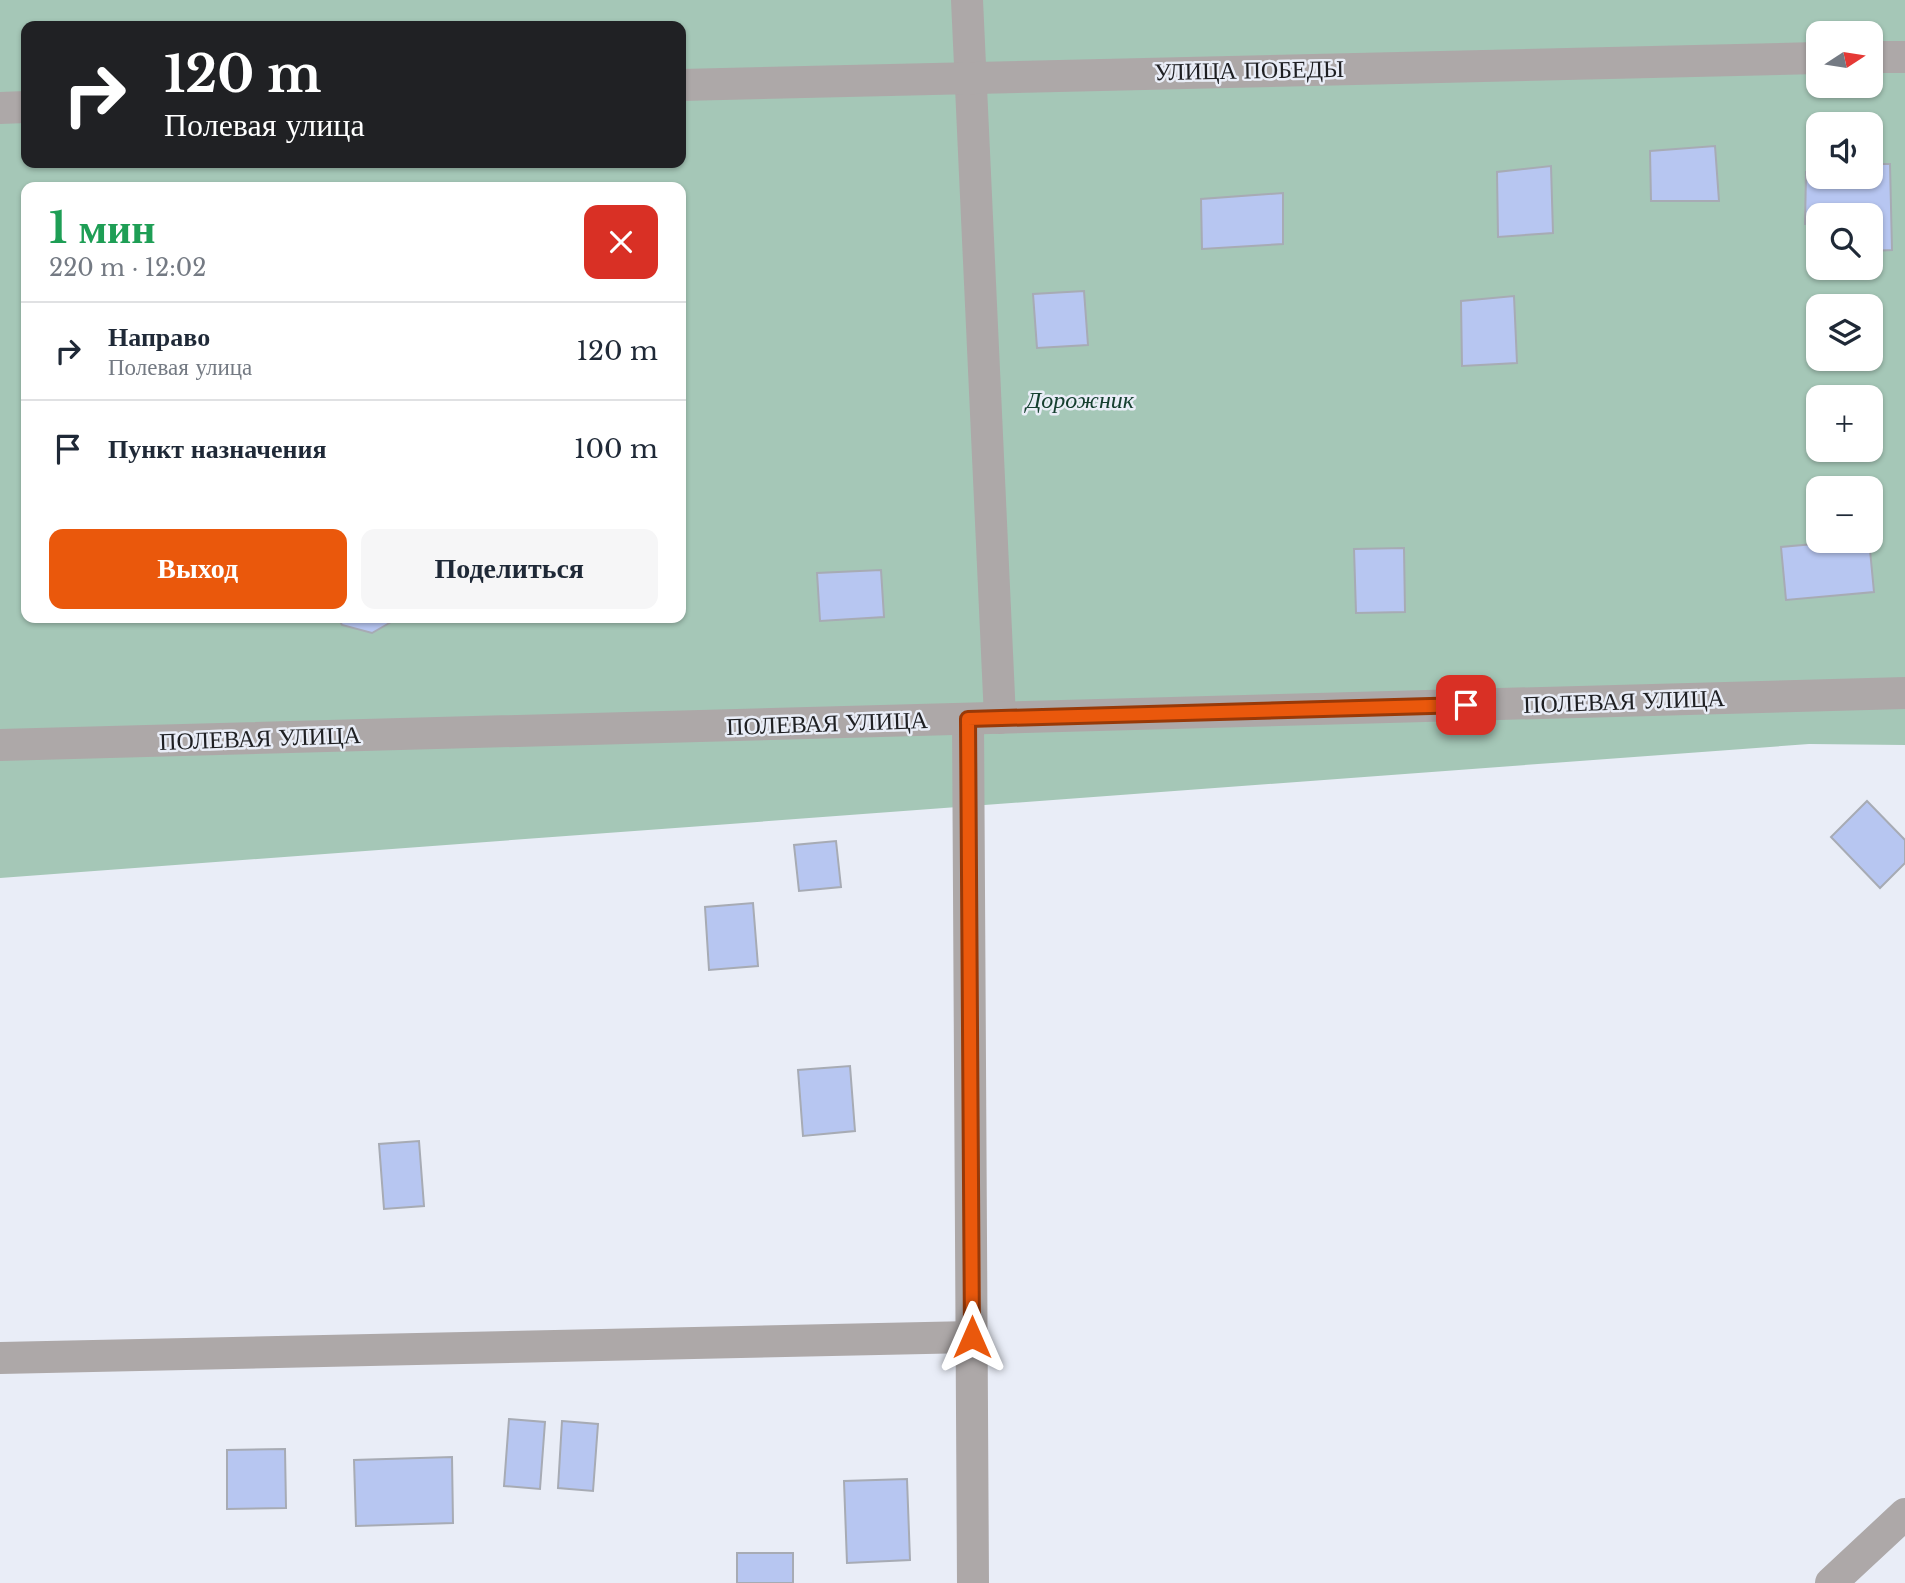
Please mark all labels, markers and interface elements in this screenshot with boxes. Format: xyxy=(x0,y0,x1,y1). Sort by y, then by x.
north arrow xyxy=(1806,21,1883,98)
map controls xyxy=(1806,21,1883,553)
text: 120 m xyxy=(164,44,322,105)
icon: right xyxy=(49,49,140,140)
street label: УЛИЦА ПОБЕДЫ xyxy=(1154,54,1344,86)
text: Полевая улица xyxy=(164,105,365,145)
button: sound xyxy=(1806,112,1883,189)
text: 1 мин xyxy=(49,202,156,254)
button: search xyxy=(1806,203,1883,280)
button: close xyxy=(584,205,658,279)
text: 220 m · 12:02 xyxy=(49,254,206,282)
button: layers xyxy=(1806,294,1883,371)
text: Направо xyxy=(108,321,210,353)
icon: right xyxy=(49,332,87,370)
text: 120 m xyxy=(576,335,658,367)
text: Полевая улица xyxy=(108,353,252,381)
park label: Дорожник xyxy=(1024,385,1135,414)
button: + xyxy=(1806,385,1883,462)
icon: arrive xyxy=(49,430,87,468)
text: Пункт назначения xyxy=(108,433,326,465)
text: 100 m xyxy=(574,433,658,465)
button: − xyxy=(1806,476,1883,553)
button: Выход xyxy=(49,529,347,609)
button: Поделиться xyxy=(361,529,658,609)
pin xyxy=(1436,675,1496,735)
street label: ПОЛЕВАЯ УЛИЦА xyxy=(1523,683,1726,719)
icon: arrive xyxy=(1447,686,1485,724)
street label: ПОЛЕВАЯ УЛИЦА xyxy=(726,705,929,741)
street label: ПОЛЕВАЯ УЛИЦА xyxy=(159,720,362,756)
position arrow xyxy=(935,1300,1009,1374)

